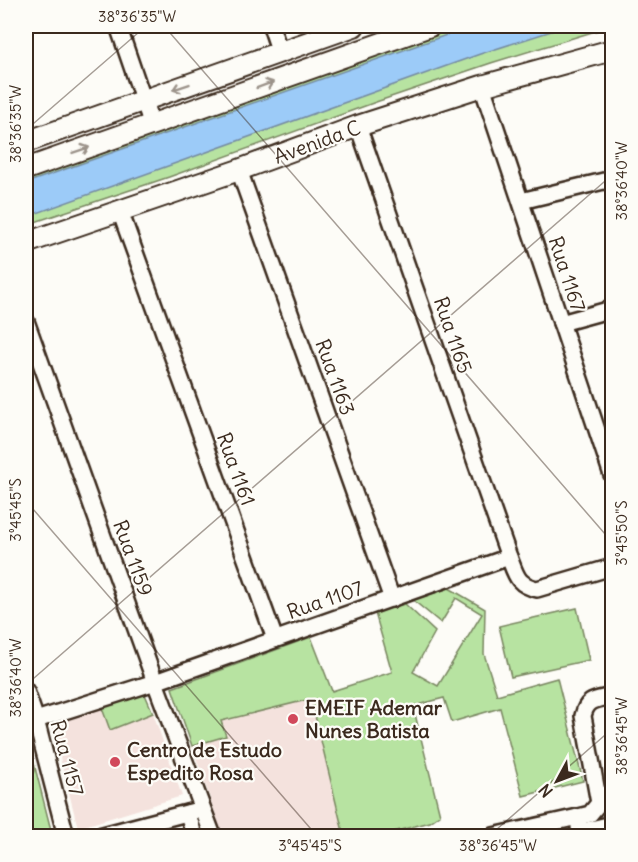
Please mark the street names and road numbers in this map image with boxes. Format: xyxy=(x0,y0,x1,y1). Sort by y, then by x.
street label: Avenida C xyxy=(270,114,364,169)
street label: Rua 1167 xyxy=(544,233,591,315)
street label: Rua 1165 xyxy=(429,293,478,376)
street label: Rua 1163 xyxy=(310,335,361,418)
street label: Rua 1161 xyxy=(212,429,261,509)
street label: Rua 1159 xyxy=(108,516,159,599)
street label: Rua 1107 xyxy=(283,575,366,624)
street label: Rua 1157 xyxy=(45,717,90,799)

